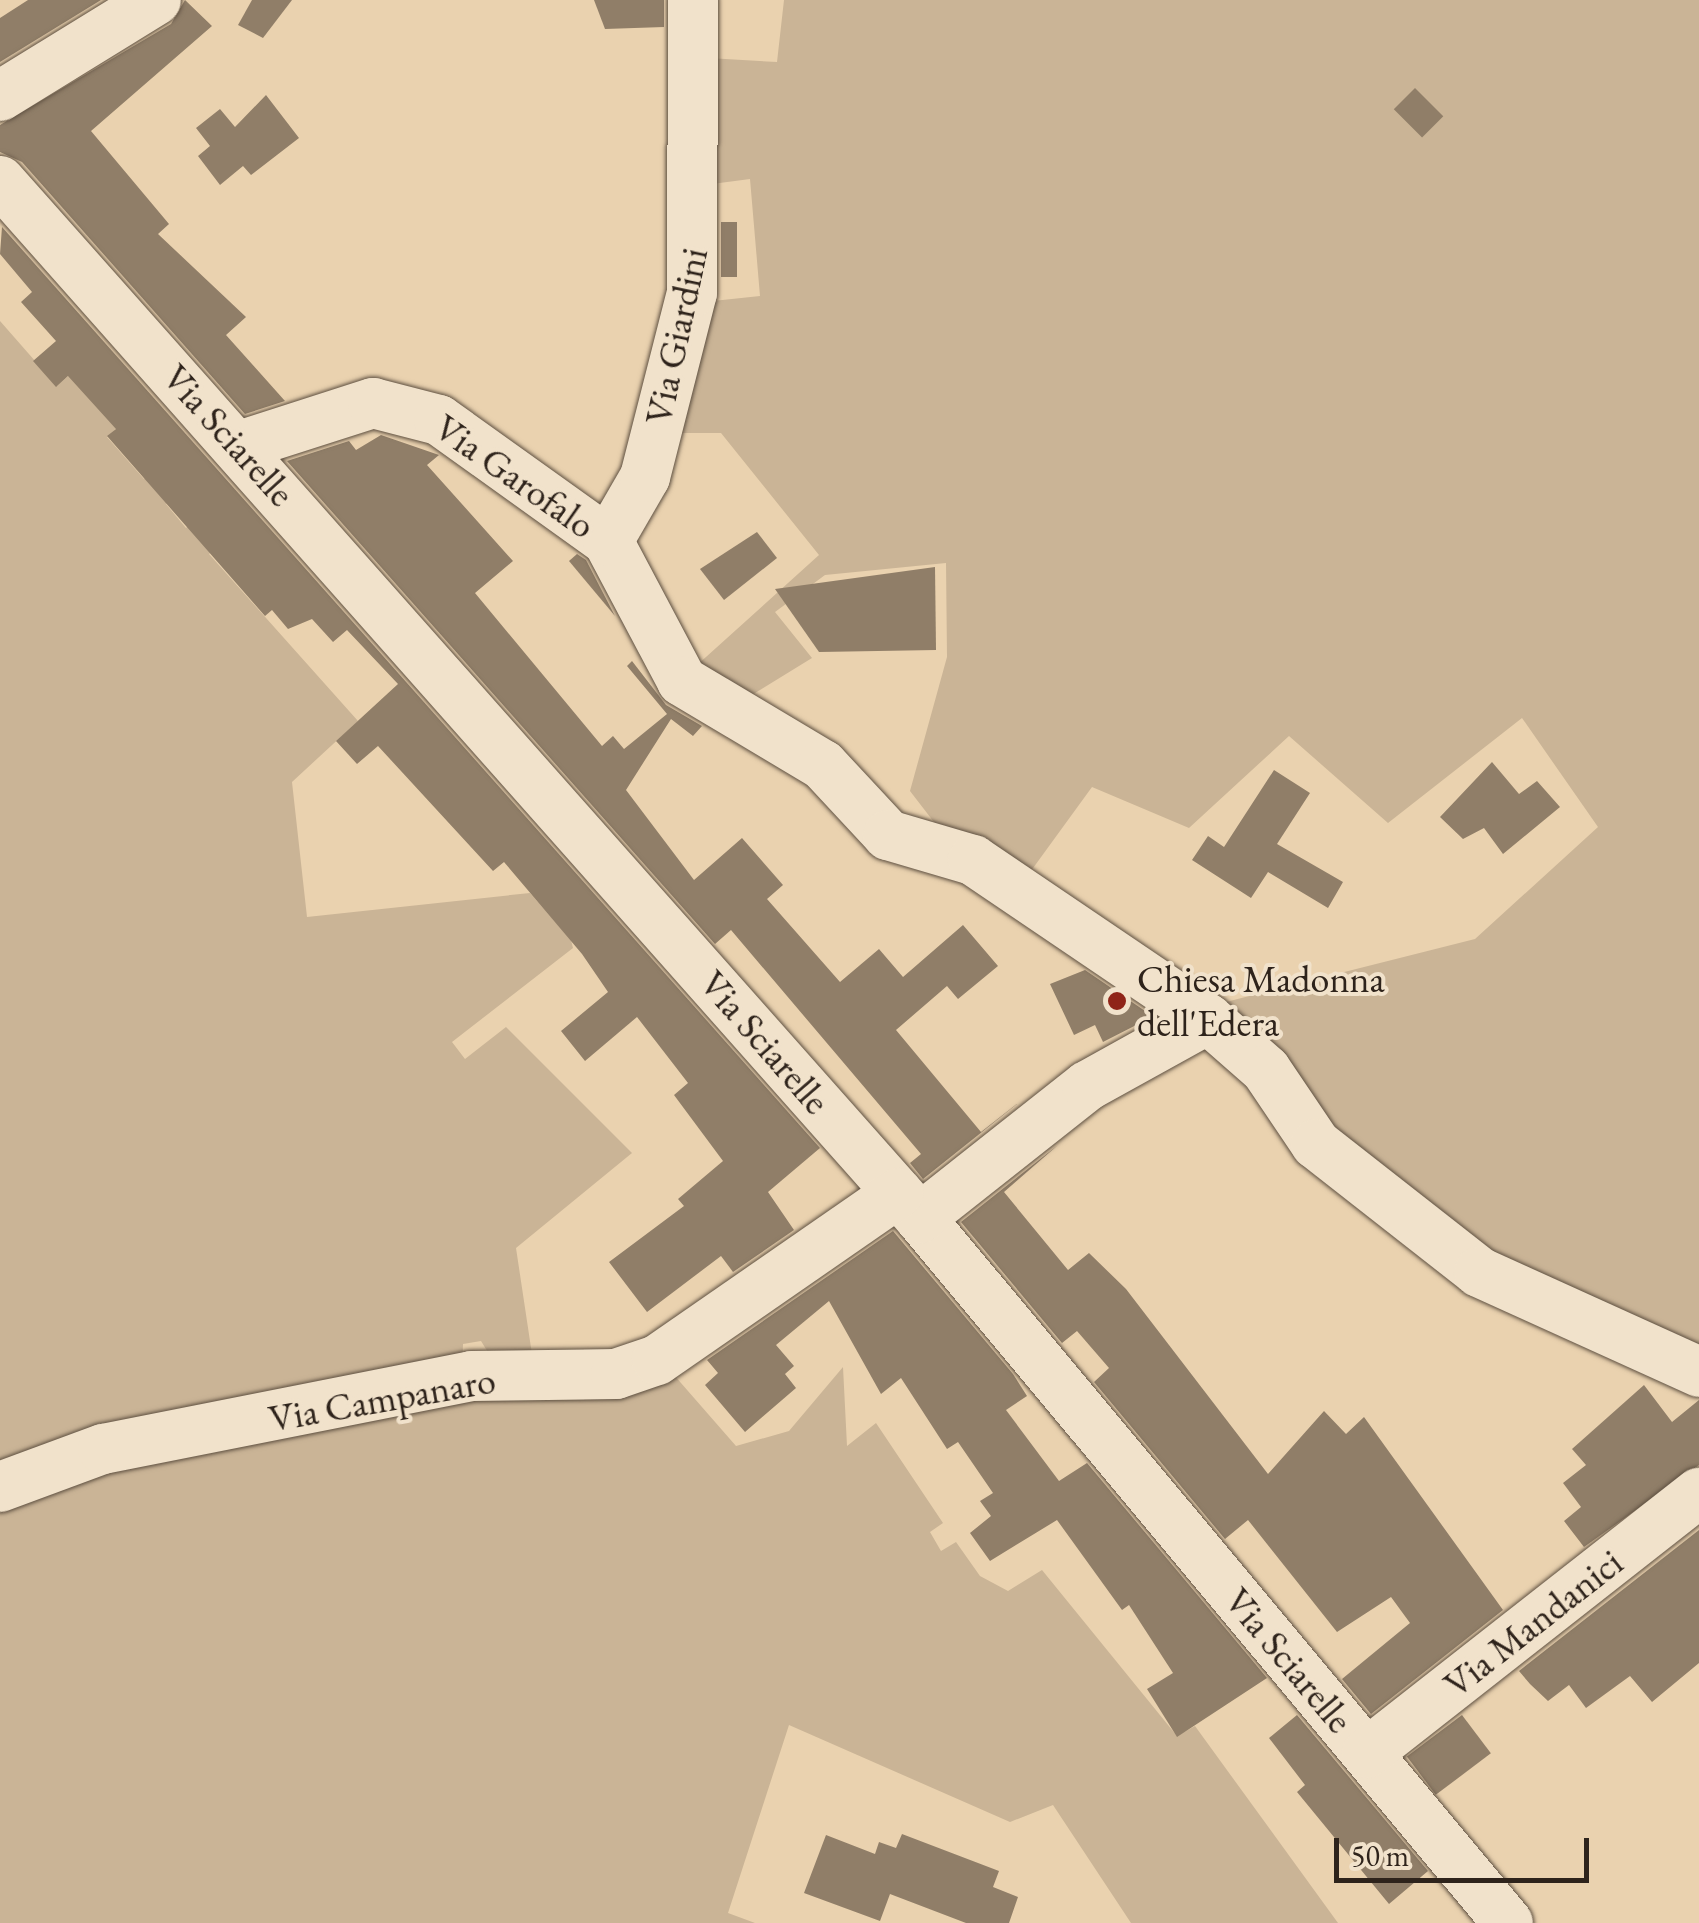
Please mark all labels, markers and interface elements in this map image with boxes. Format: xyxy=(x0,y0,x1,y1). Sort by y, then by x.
street label: Via Giardini xyxy=(635,243,717,429)
street label: Via Sciarelle xyxy=(153,355,305,515)
street label: Via Garofalo xyxy=(426,404,604,548)
place label: Chiesa Madonna dell'Edera xyxy=(1137,956,1385,1046)
street label: Via Sciarelle xyxy=(690,961,840,1123)
marker: Chiesa Madonna dell'Edera xyxy=(1106,990,1128,1012)
street label: Via Campanaro xyxy=(265,1357,499,1441)
street label: Via Mandanici xyxy=(1435,1539,1631,1707)
street label: Via Sciarelle xyxy=(1215,1578,1363,1742)
scale bar xyxy=(1339,1818,1594,1880)
text: 50 m xyxy=(1351,1836,1409,1875)

